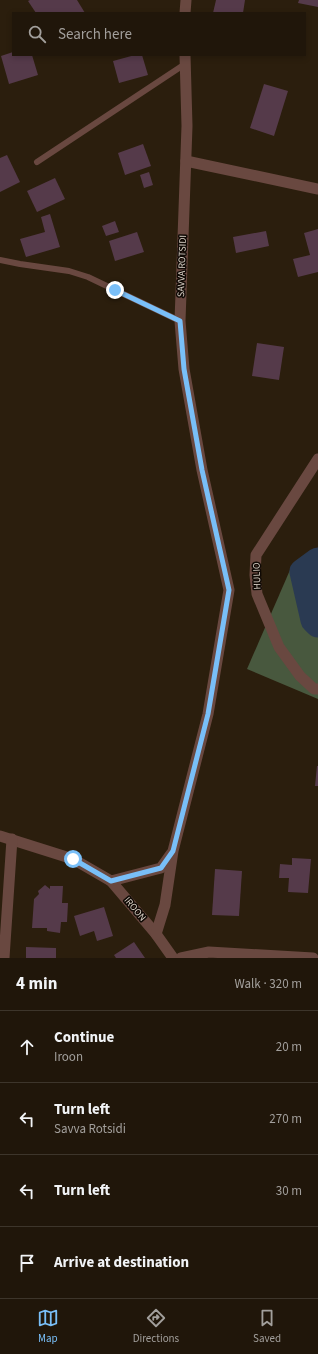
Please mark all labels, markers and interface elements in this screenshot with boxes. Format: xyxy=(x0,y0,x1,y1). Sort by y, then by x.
search box xyxy=(12,12,306,56)
icon: search xyxy=(26,23,48,45)
text: Search here xyxy=(58,24,132,45)
street label: SAVVA ROTSIDI xyxy=(174,235,190,297)
route end xyxy=(106,281,124,299)
street label: HULIO xyxy=(250,562,264,590)
route start xyxy=(64,850,82,868)
street label: IROON xyxy=(121,894,149,924)
text: 4 min xyxy=(16,972,57,996)
text: Walk · 320 m xyxy=(234,975,302,993)
text: Continue xyxy=(54,1027,114,1048)
icon: ahead xyxy=(16,1036,38,1058)
text: 20 m xyxy=(276,1038,302,1056)
text: Iroon xyxy=(54,1048,83,1066)
text: Turn left xyxy=(54,1099,110,1120)
icon: left xyxy=(16,1108,38,1130)
text: 270 m xyxy=(269,1110,302,1128)
text: Savva Rotsidi xyxy=(54,1120,126,1138)
icon: left xyxy=(16,1180,38,1202)
text: Turn left xyxy=(54,1180,110,1201)
text: 30 m xyxy=(276,1182,302,1200)
icon: arrive xyxy=(16,1252,38,1274)
text: Arrive at destination xyxy=(54,1252,189,1273)
tab: Map xyxy=(37,1307,59,1346)
tab: Directions xyxy=(133,1307,179,1346)
tab: Saved xyxy=(253,1307,281,1346)

